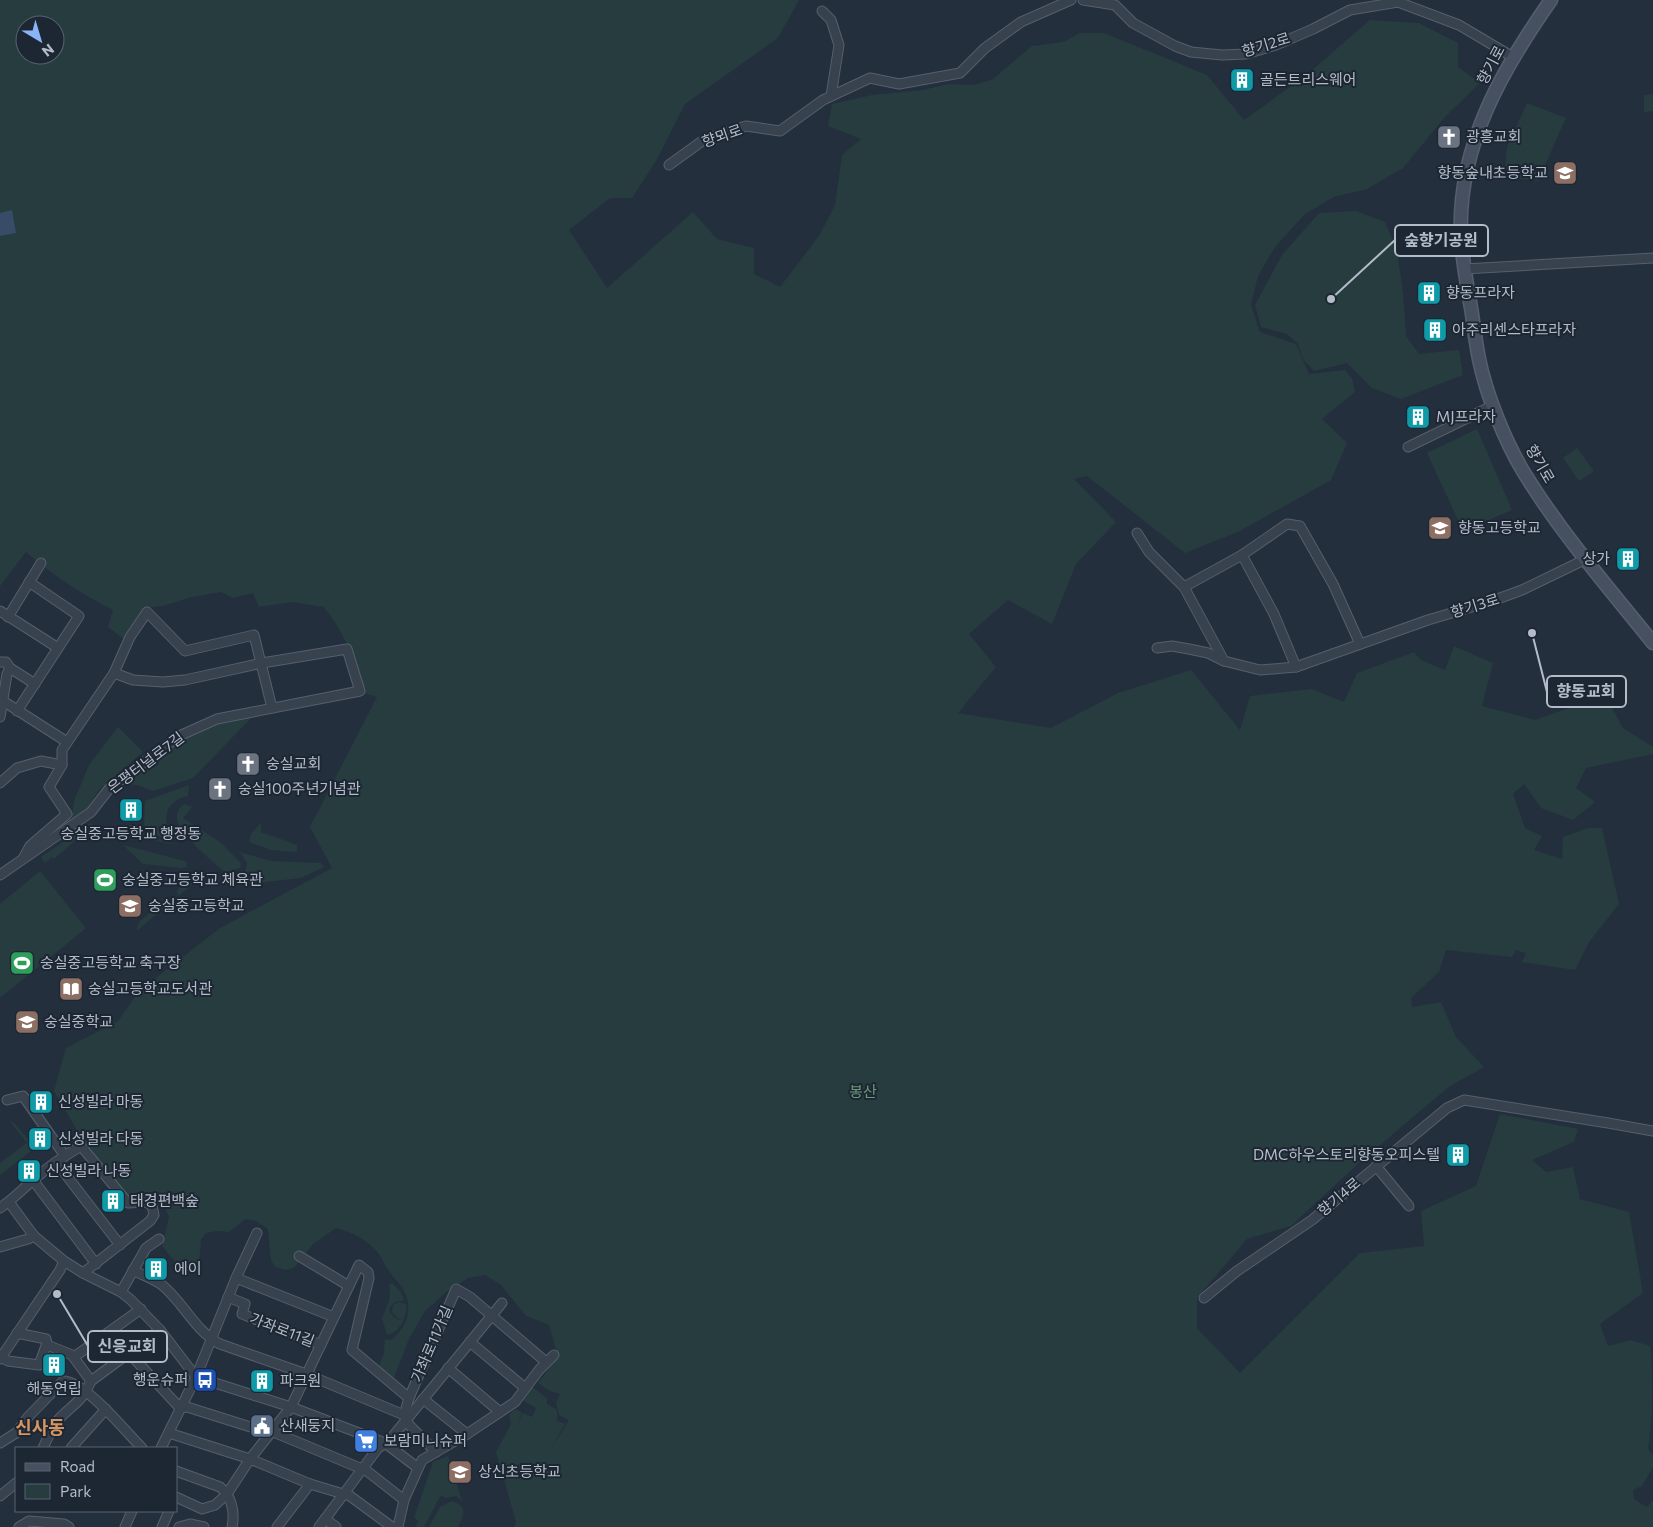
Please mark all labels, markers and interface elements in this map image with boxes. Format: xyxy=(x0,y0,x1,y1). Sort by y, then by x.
north arrow xyxy=(15,15,65,65)
street label: 향기2로 xyxy=(1239,28,1292,60)
text: N xyxy=(39,41,58,61)
street label: 향기로 xyxy=(1472,42,1508,87)
building icon: 골든트리스웨어 xyxy=(1229,67,1255,93)
place label: 골든트리스웨어 xyxy=(1260,70,1357,88)
street label: 향뫼로 xyxy=(699,120,744,150)
church icon: 광흥교회 xyxy=(1436,124,1462,150)
place label: 광흥교회 xyxy=(1466,127,1521,145)
school or university icon: 향동숲내초등학교 xyxy=(1552,160,1578,186)
place label: 향동숲내초등학교 xyxy=(1438,163,1548,181)
callout: 숲향기공원 xyxy=(1395,225,1488,256)
text: 숲향기공원 xyxy=(1404,230,1478,249)
building icon: 향동프라자 xyxy=(1416,280,1442,306)
place label: 향동프라자 xyxy=(1446,283,1515,301)
building icon: 아주리센스타프라자 xyxy=(1422,317,1448,343)
place label: 아주리센스타프라자 xyxy=(1452,320,1576,338)
building icon: MJ프라자 xyxy=(1405,404,1431,430)
place label: MJ프라자 xyxy=(1436,407,1496,425)
street label: 향기로 xyxy=(1523,441,1559,486)
school or university icon: 향동고등학교 xyxy=(1427,515,1453,541)
place label: 향동고등학교 xyxy=(1458,518,1541,536)
building icon: 상가 xyxy=(1615,546,1641,572)
place label: 상가 xyxy=(1582,549,1610,567)
street label: 향기3로 xyxy=(1448,589,1501,621)
callout: 향동교회 xyxy=(1547,676,1626,707)
text: 향동교회 xyxy=(1557,681,1615,700)
street label: 은평터널로7길 xyxy=(104,728,187,797)
church icon: 숭실교회 xyxy=(235,751,261,777)
place label: 숭실교회 xyxy=(266,754,321,772)
church icon: 숭실100주년기념관 xyxy=(207,776,233,802)
place label: 숭실100주년기념관 xyxy=(238,779,361,797)
building icon: 숭실중고등학교 행정동 xyxy=(118,797,144,823)
place label: 숭실중고등학교 행정동 xyxy=(61,824,201,842)
sports icon: 숭실중고등학교 체육관 xyxy=(92,867,118,893)
place label: 숭실중고등학교 체육관 xyxy=(122,870,263,888)
school or university icon: 숭실중고등학교 xyxy=(117,893,143,919)
place label: 숭실중고등학교 xyxy=(148,896,245,914)
sports icon: 숭실중고등학교 축구장 xyxy=(9,950,35,976)
place label: 숭실중고등학교 축구장 xyxy=(40,953,181,971)
library icon: 숭실고등학교도서관 xyxy=(58,976,84,1002)
place label: 숭실고등학교도서관 xyxy=(88,979,212,997)
school or university icon: 숭실중학교 xyxy=(14,1009,40,1035)
place label: 숭실중학교 xyxy=(44,1012,113,1030)
park label: 봉산 xyxy=(849,1082,877,1100)
building icon: 신성빌라 마동 xyxy=(28,1089,54,1115)
place label: 신성빌라 마동 xyxy=(58,1092,144,1110)
building icon: 신성빌라 다동 xyxy=(27,1126,53,1152)
place label: 신성빌라 다동 xyxy=(58,1129,144,1147)
building icon: DMC하우스토리향동오피스텔 xyxy=(1445,1142,1471,1168)
place label: DMC하우스토리향동오피스텔 xyxy=(1253,1145,1440,1163)
building icon: 신성빌라 나동 xyxy=(16,1158,42,1184)
place label: 신성빌라 나동 xyxy=(46,1161,132,1179)
street label: 향기4로 xyxy=(1313,1173,1363,1219)
building icon: 태경편백숲 xyxy=(100,1188,126,1214)
place label: 태경편백숲 xyxy=(130,1191,199,1209)
building icon: 에이 xyxy=(143,1256,169,1282)
place label: 에이 xyxy=(174,1259,202,1277)
street label: 가좌로11가길 xyxy=(407,1302,455,1385)
street label: 가좌로11길 xyxy=(247,1308,317,1350)
callout: 신응교회 xyxy=(88,1331,167,1362)
text: 신응교회 xyxy=(98,1336,156,1355)
building icon: 해동연립 xyxy=(41,1352,67,1378)
bus stop icon: 행운슈퍼 xyxy=(192,1367,218,1393)
building icon: 파크원 xyxy=(249,1368,275,1394)
place label: 행운슈퍼 xyxy=(133,1370,188,1388)
place label: 파크원 xyxy=(280,1371,321,1389)
place label: 해동연립 xyxy=(26,1379,82,1397)
public building icon: 산새둥지 xyxy=(249,1413,275,1439)
district label: 신사동 xyxy=(15,1416,65,1438)
place label: 산새둥지 xyxy=(280,1416,335,1434)
supermarket icon: 보람미니슈퍼 xyxy=(353,1428,379,1454)
place label: 보람미니슈퍼 xyxy=(384,1431,467,1449)
legend xyxy=(15,1447,178,1512)
text: Road xyxy=(60,1457,95,1475)
school or university icon: 상신초등학교 xyxy=(447,1459,473,1485)
place label: 상신초등학교 xyxy=(478,1462,561,1480)
text: Park xyxy=(60,1482,91,1500)

